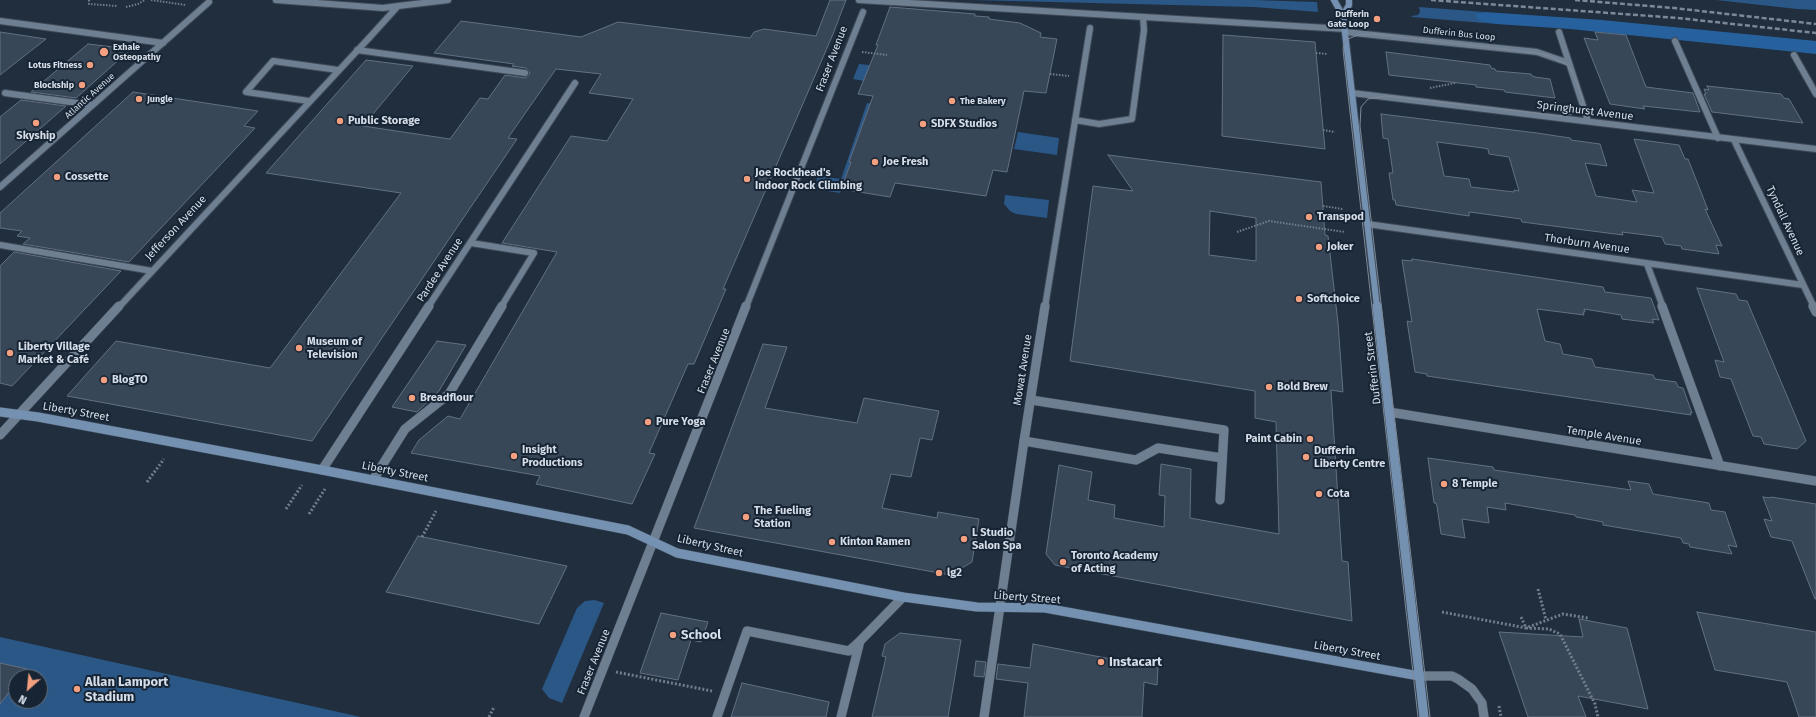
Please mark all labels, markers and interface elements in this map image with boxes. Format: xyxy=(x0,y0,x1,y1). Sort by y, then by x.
place label: Dufferin Gate Loop xyxy=(1328,9,1369,30)
marker: Dufferin Gate Loop xyxy=(1372,14,1382,24)
street label: Fraser Avenue xyxy=(813,24,851,94)
street label: Dufferin Bus Loop xyxy=(1422,25,1496,43)
place label: Exhale Osteopathy xyxy=(113,42,161,63)
marker: Exhale Osteopathy xyxy=(98,46,110,58)
place label: Lotus Fitness xyxy=(28,60,82,70)
marker: Lotus Fitness xyxy=(85,60,95,70)
street label: Atlantic Avenue xyxy=(63,71,117,121)
place label: Blockship xyxy=(34,80,74,90)
marker: Blockship xyxy=(77,80,87,90)
marker: Jungle xyxy=(134,94,144,104)
place label: Jungle xyxy=(147,94,173,104)
marker: The Bakery xyxy=(947,96,957,106)
place label: The Bakery xyxy=(960,96,1006,106)
street label: Springhurst Avenue xyxy=(1536,99,1634,123)
place label: Public Storage xyxy=(348,114,420,128)
marker: Public Storage xyxy=(335,116,345,126)
place label: SDFX Studios xyxy=(931,117,997,131)
marker: Skyship xyxy=(31,118,41,128)
marker: SDFX Studios xyxy=(918,119,928,129)
place label: Skyship xyxy=(16,129,56,143)
place label: Joe Fresh xyxy=(883,155,928,169)
marker: Joe Fresh xyxy=(870,157,880,167)
place label: Joe Rockhead's Indoor Rock Climbing xyxy=(755,166,862,192)
place label: Cossette xyxy=(65,170,109,184)
marker: Cossette xyxy=(52,172,62,182)
marker: Joe Rockhead's Indoor Rock Climbing xyxy=(742,174,752,184)
street label: Tyndall Avenue xyxy=(1763,184,1807,258)
street label: Jefferson Avenue xyxy=(142,193,210,263)
place label: Transpod xyxy=(1317,210,1364,224)
marker: Transpod xyxy=(1304,212,1314,222)
street label: Thorburn Avenue xyxy=(1544,231,1630,257)
street label: Pardee Avenue xyxy=(414,236,466,304)
place label: Joker xyxy=(1327,240,1353,254)
marker: Joker xyxy=(1314,242,1324,252)
place label: Softchoice xyxy=(1307,292,1360,306)
marker: Softchoice xyxy=(1294,294,1304,304)
street label: Fraser Avenue xyxy=(695,326,733,396)
street label: Dufferin Street xyxy=(1362,331,1384,405)
street label: Mowat Avenue xyxy=(1011,333,1035,407)
place label: Museum of Television xyxy=(307,335,362,361)
place label: Liberty Village Market & Café xyxy=(18,340,90,366)
marker: Museum of Television xyxy=(294,343,304,353)
marker: Liberty Village Market & Café xyxy=(5,348,15,358)
place label: BlogTO xyxy=(112,373,148,387)
marker: BlogTO xyxy=(99,375,109,385)
place label: Bold Brew xyxy=(1277,380,1328,394)
marker: Bold Brew xyxy=(1264,382,1274,392)
place label: Breadflour xyxy=(420,391,473,405)
marker: Breadflour xyxy=(407,393,417,403)
street label: Liberty Street xyxy=(42,400,110,424)
place label: Pure Yoga xyxy=(656,415,705,429)
marker: Pure Yoga xyxy=(643,417,653,427)
street label: Temple Avenue xyxy=(1566,424,1642,448)
place label: Paint Cabin xyxy=(1245,432,1302,446)
marker: Paint Cabin xyxy=(1305,434,1315,444)
place label: Insight Productions xyxy=(522,443,582,469)
place label: Dufferin Liberty Centre xyxy=(1314,444,1385,470)
marker: Insight Productions xyxy=(509,451,519,461)
marker: Dufferin Liberty Centre xyxy=(1301,452,1311,462)
street label: Liberty Street xyxy=(361,459,429,485)
place label: 8 Temple xyxy=(1452,477,1498,491)
marker: 8 Temple xyxy=(1439,479,1449,489)
place label: Cota xyxy=(1327,487,1350,501)
marker: Cota xyxy=(1314,489,1324,499)
place label: The Fueling Station xyxy=(754,504,811,530)
marker: The Fueling Station xyxy=(741,512,751,522)
place label: L Studio Salon Spa xyxy=(972,526,1022,552)
street label: Liberty Street xyxy=(676,532,744,560)
marker: L Studio Salon Spa xyxy=(959,534,969,544)
place label: Kinton Ramen xyxy=(840,535,910,549)
marker: Kinton Ramen xyxy=(827,537,837,547)
place label: Toronto Academy of Acting xyxy=(1071,549,1158,575)
marker: Toronto Academy of Acting xyxy=(1058,557,1068,567)
place label: lg2 xyxy=(947,566,962,580)
marker: lg2 xyxy=(934,568,944,578)
street label: Liberty Street xyxy=(993,589,1061,607)
street label: Fraser Avenue xyxy=(575,627,613,697)
place label: School xyxy=(681,627,721,643)
marker: School xyxy=(668,630,678,640)
street label: Liberty Street xyxy=(1313,639,1381,663)
place label: Instacart xyxy=(1109,654,1162,670)
marker: Instacart xyxy=(1096,657,1106,667)
north arrow xyxy=(8,669,48,709)
place label: Allan Lamport Stadium xyxy=(85,674,168,705)
marker: Allan Lamport Stadium xyxy=(72,684,82,694)
text: N xyxy=(17,692,29,707)

